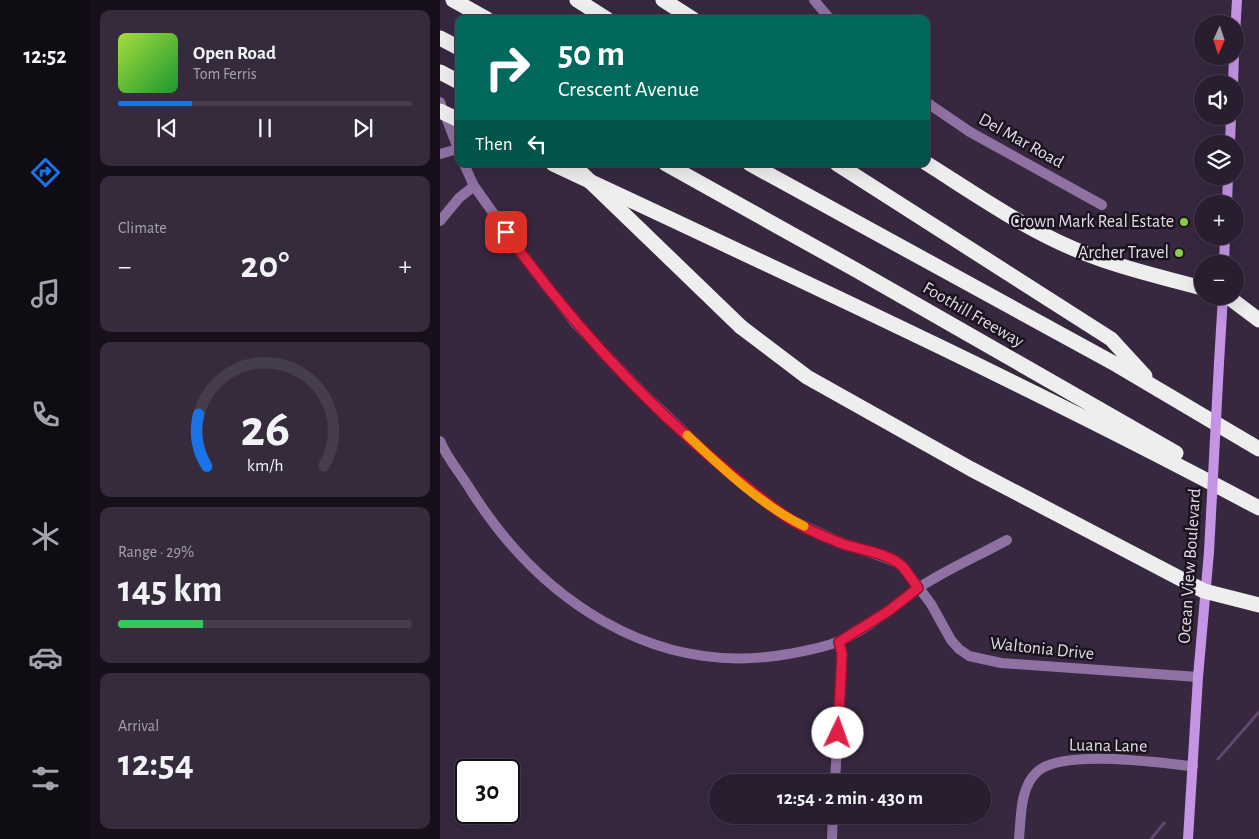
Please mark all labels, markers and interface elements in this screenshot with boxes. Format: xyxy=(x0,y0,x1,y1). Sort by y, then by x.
north arrow xyxy=(1194,15,1244,65)
map controls xyxy=(1194,15,1244,305)
icon: right xyxy=(475,35,540,100)
text: 50 m xyxy=(558,37,625,72)
text: Open Road xyxy=(193,44,276,63)
text: 12:52 xyxy=(23,45,67,67)
text: Tom Ferris xyxy=(193,66,257,82)
button: sound xyxy=(1194,75,1244,125)
text: Crescent Avenue xyxy=(558,78,699,100)
street label: Del Mar Road xyxy=(975,110,1067,172)
icon: previous xyxy=(153,114,181,142)
icon: pause xyxy=(251,114,279,142)
icon: next xyxy=(349,114,377,142)
icon: left xyxy=(523,130,551,158)
text: Then xyxy=(475,135,513,154)
button: layers xyxy=(1194,135,1244,185)
icon: directions xyxy=(28,155,63,190)
button: + xyxy=(1194,195,1244,245)
pin xyxy=(485,211,527,253)
place label: Crown Mark Real Estate xyxy=(1011,213,1174,231)
marker: Crown Mark Real Estate xyxy=(1178,216,1190,228)
icon: arrive xyxy=(492,218,520,246)
text: Climate xyxy=(118,220,167,236)
place label: Archer Travel xyxy=(1078,244,1169,262)
text: 20° xyxy=(241,247,289,285)
marker: Archer Travel xyxy=(1173,247,1185,259)
text: − xyxy=(118,253,131,281)
text: + xyxy=(399,253,412,281)
button: − xyxy=(1194,255,1244,305)
icon: music xyxy=(28,276,63,311)
street label: Foothill Freeway xyxy=(919,279,1027,351)
icon: phone xyxy=(28,397,63,432)
text: 26 xyxy=(240,403,290,455)
text: km/h xyxy=(247,457,283,475)
street label: Ocean View Boulevard xyxy=(1176,488,1204,644)
icon: climate xyxy=(28,519,63,554)
text: Range · 29% xyxy=(118,544,194,560)
text: 145 km xyxy=(118,571,222,609)
street label: Waltonia Drive xyxy=(989,635,1095,663)
icon: car xyxy=(28,640,63,675)
position arrow xyxy=(811,706,863,758)
text: Arrival xyxy=(118,718,159,734)
street label: Luana Lane xyxy=(1069,736,1147,756)
text: 12:54 xyxy=(118,745,194,783)
speed limit sign: 30 xyxy=(455,759,520,824)
icon: filters xyxy=(28,761,63,796)
text: 12:54 · 2 min · 430 m xyxy=(777,789,923,808)

